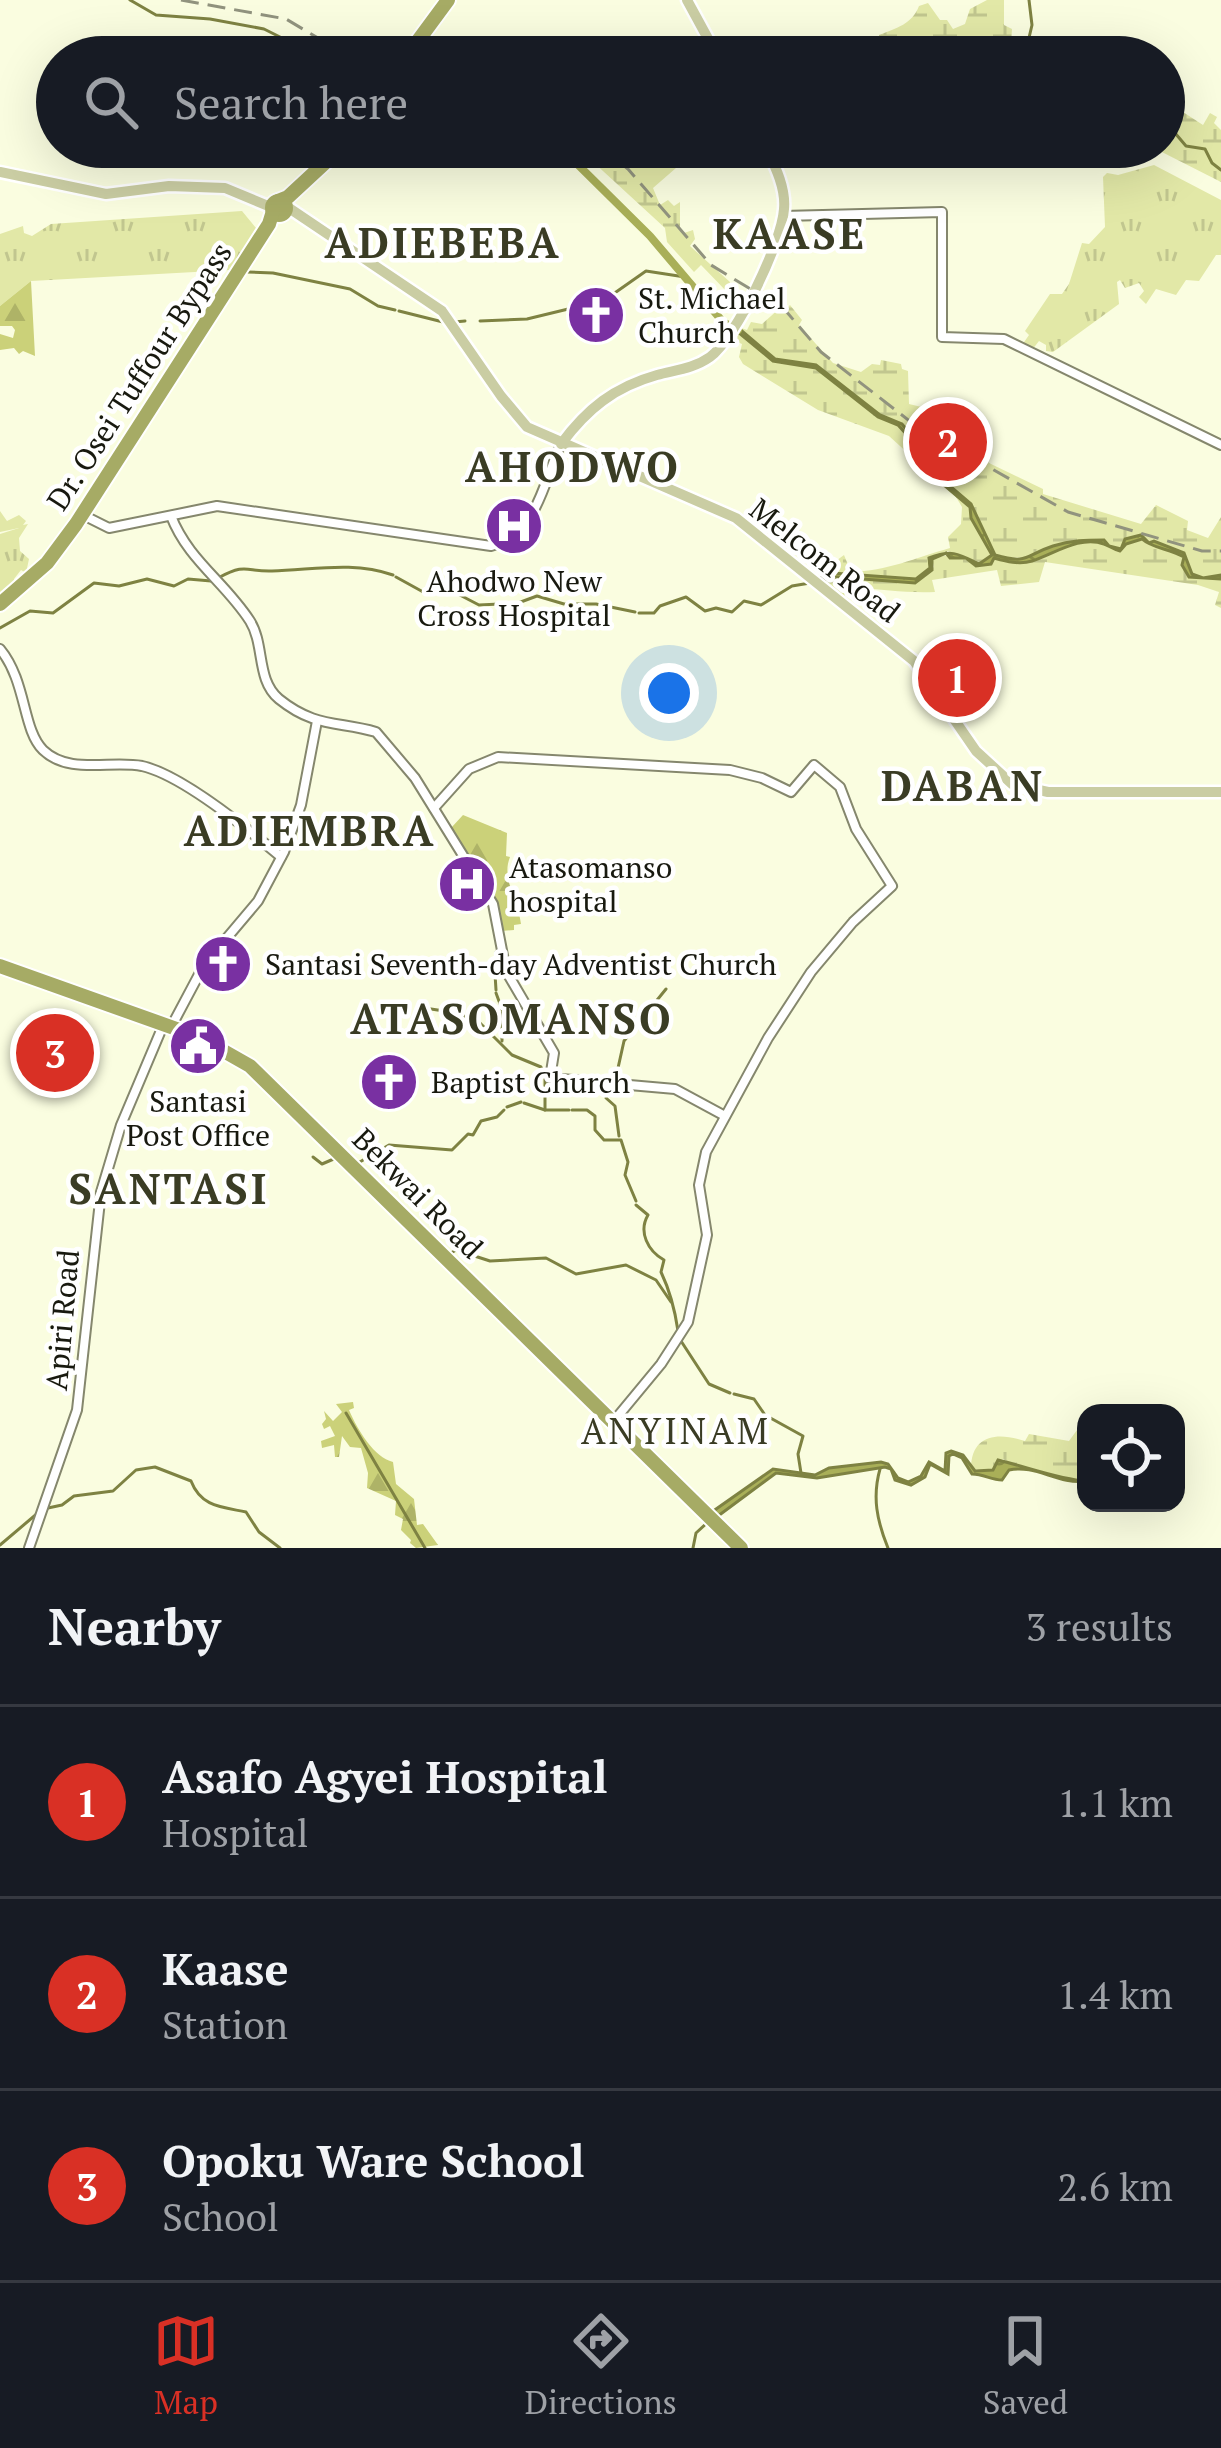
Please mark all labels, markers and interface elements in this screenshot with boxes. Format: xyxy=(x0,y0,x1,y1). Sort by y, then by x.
search box xyxy=(36,36,1185,168)
icon: search xyxy=(78,69,144,135)
text: Search here xyxy=(174,72,408,132)
district label: KAASE xyxy=(713,205,867,261)
district label: ADIEBEBA xyxy=(324,214,562,270)
street label: Dr. Osei Tuffour Bypass xyxy=(37,234,241,518)
place label: St. Michael Church xyxy=(638,278,786,352)
church icon: St. Michael Church xyxy=(565,284,627,346)
pin: 2 xyxy=(909,397,987,487)
district label: AHODWO xyxy=(465,438,681,494)
street label: Melcom Road xyxy=(742,489,908,631)
hospital icon: Ahodwo New Cross Hospital xyxy=(483,495,545,557)
place label: Ahodwo New Cross Hospital xyxy=(417,561,611,635)
pin: 1 xyxy=(918,633,996,723)
your location xyxy=(639,663,699,723)
district label: DABAN xyxy=(881,757,1045,813)
district label: ADIEMBRA xyxy=(184,802,436,858)
place label: Atasomanso hospital xyxy=(509,847,672,921)
hospital icon: Atasomanso hospital xyxy=(436,853,498,915)
church icon: Santasi Seventh-day Adventist Church xyxy=(192,933,254,995)
place label: Santasi Seventh-day Adventist Church xyxy=(265,944,777,984)
district label: ATASOMANSO xyxy=(350,990,674,1046)
pin: 3 xyxy=(16,1008,94,1098)
public building icon: Santasi Post Office xyxy=(167,1015,229,1077)
church icon: Baptist Church xyxy=(358,1051,420,1113)
place label: Baptist Church xyxy=(431,1062,630,1102)
place label: Santasi Post Office xyxy=(126,1081,270,1155)
street label: Bekwai Road xyxy=(344,1119,492,1267)
district label: SANTASI xyxy=(69,1160,269,1216)
street label: Apiri Road xyxy=(36,1248,88,1392)
map controls xyxy=(1077,1404,1185,1512)
button: locate xyxy=(1077,1404,1185,1512)
district label: ANYINAM xyxy=(581,1407,771,1454)
text: Nearby xyxy=(48,1592,221,1660)
text: 3 results xyxy=(1026,1600,1173,1652)
text: Asafo Agyei Hospital xyxy=(162,1746,608,1806)
text: 1 xyxy=(76,1776,98,1828)
text: 1.1 km xyxy=(1057,1776,1173,1828)
text: Hospital xyxy=(162,1806,309,1858)
text: Kaase xyxy=(162,1938,289,1998)
text: 2 xyxy=(76,1968,98,2020)
text: 1.4 km xyxy=(1057,1968,1173,2020)
text: Station xyxy=(162,1998,288,2050)
text: Opoku Ware School xyxy=(162,2130,585,2190)
text: 3 xyxy=(76,2160,98,2212)
text: 2.6 km xyxy=(1057,2160,1173,2212)
text: School xyxy=(162,2190,279,2242)
tab: Map xyxy=(153,2308,219,2423)
tab: Directions xyxy=(525,2308,677,2423)
tab: Saved xyxy=(983,2308,1068,2423)

